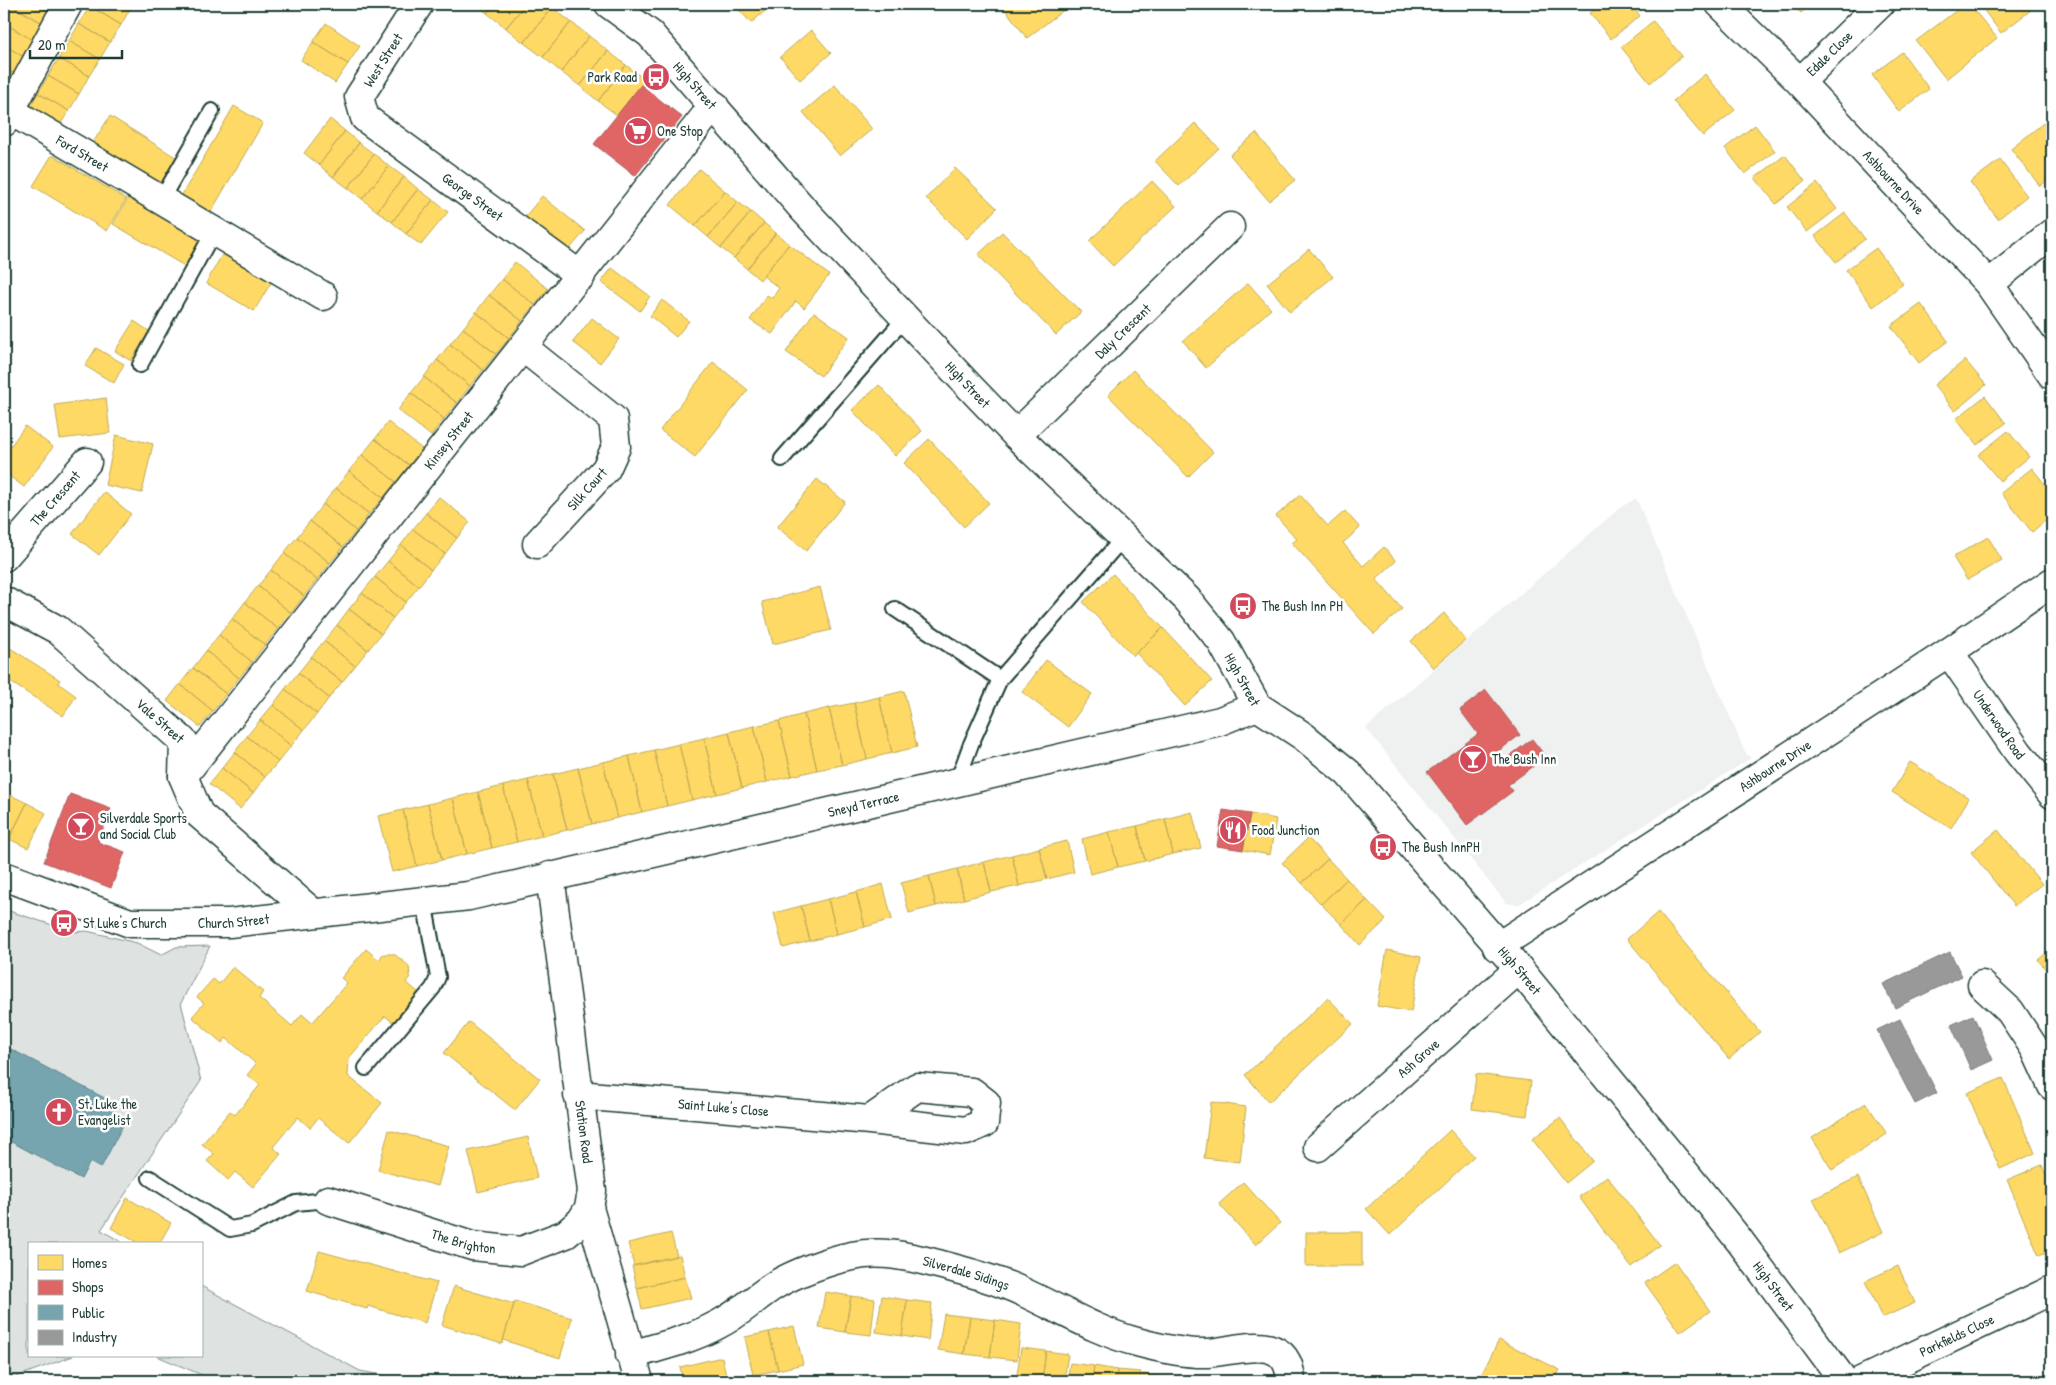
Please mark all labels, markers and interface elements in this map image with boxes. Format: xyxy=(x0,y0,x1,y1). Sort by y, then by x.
street label: Edale Close xyxy=(1802,26,1857,80)
scale bar xyxy=(30,28,122,60)
street label: West Street xyxy=(359,29,407,90)
text: 20 m xyxy=(38,34,65,55)
street label: High Street xyxy=(669,57,722,113)
bus stop icon: Park Road xyxy=(641,62,671,92)
place label: Park Road xyxy=(587,67,638,86)
supermarket icon: One Stop xyxy=(623,116,653,146)
place label: One Stop xyxy=(657,121,703,141)
street label: Ford Street xyxy=(52,130,112,176)
street label: Ashbourne Drive xyxy=(1859,145,1929,219)
street label: George Street xyxy=(439,168,507,225)
street label: Daly Crescent xyxy=(1090,299,1155,362)
street label: High Street xyxy=(941,357,995,412)
street label: Kinsey Street xyxy=(419,407,477,473)
street label: Silk Court xyxy=(562,463,611,514)
street label: The Crescent xyxy=(26,466,84,530)
bus stop icon: The Bush Inn PH xyxy=(1228,591,1258,621)
place label: The Bush Inn PH xyxy=(1262,596,1343,615)
street label: High Street xyxy=(1221,650,1265,709)
street label: Underwood Road xyxy=(1969,686,2030,763)
street label: Vale Street xyxy=(132,694,189,747)
street label: Ashbourne Drive xyxy=(1735,735,1815,796)
bar icon: The Bush Inn xyxy=(1458,744,1488,774)
place label: The Bush Inn xyxy=(1492,749,1556,768)
street label: Sneyd Terrace xyxy=(826,786,901,821)
place label: Silverdale Sports and Social Club xyxy=(100,808,187,843)
bar icon: Silverdale Sports and Social Club xyxy=(66,811,96,841)
restaurant icon: Food Junction xyxy=(1218,815,1248,845)
place label: Food Junction xyxy=(1251,820,1320,839)
bus stop icon: The Bush InnPH xyxy=(1368,832,1398,862)
place label: The Bush InnPH xyxy=(1402,837,1480,856)
bus stop icon: St Luke's Church xyxy=(49,908,79,938)
street label: Church Street xyxy=(198,909,270,932)
place label: St Luke's Church xyxy=(83,913,167,932)
street label: High Street xyxy=(1494,942,1546,998)
street label: Ash Grove xyxy=(1393,1034,1443,1082)
place label: St. Luke the Evangelist xyxy=(78,1094,138,1130)
street label: Saint Luke's Close xyxy=(678,1094,770,1120)
church icon: St. Luke the Evangelist xyxy=(44,1097,74,1127)
street label: Station Road xyxy=(571,1099,598,1165)
street label: The Brighton xyxy=(429,1224,497,1257)
legend xyxy=(28,1242,202,1358)
street label: Silverdale Sidings xyxy=(921,1251,1012,1294)
text: Homes xyxy=(72,1252,107,1273)
street label: High Street xyxy=(1749,1257,1799,1315)
text: Shops xyxy=(72,1276,104,1297)
text: Public xyxy=(72,1302,105,1323)
street label: Parkfields Close xyxy=(1916,1309,1997,1361)
text: Industry xyxy=(72,1326,117,1347)

